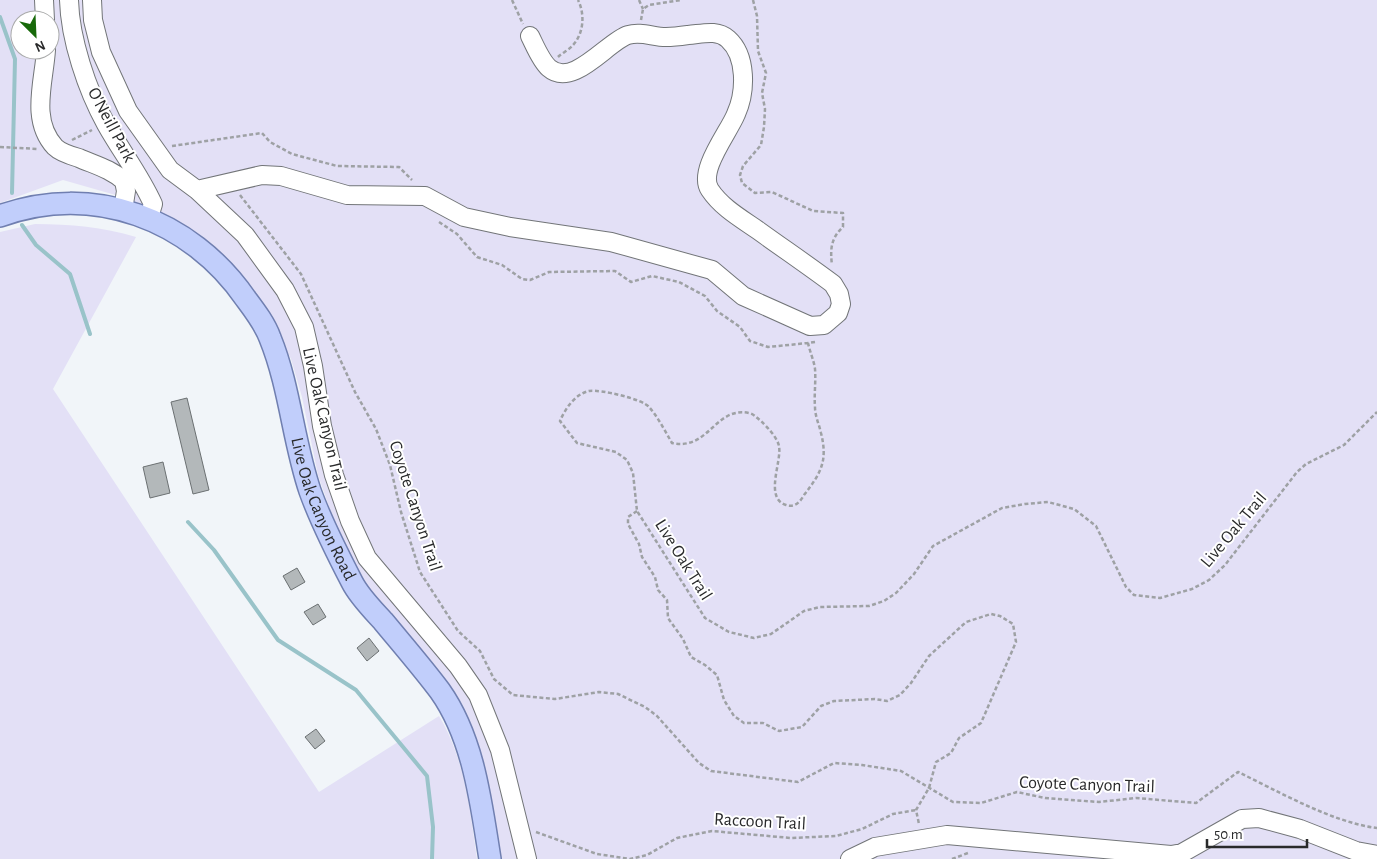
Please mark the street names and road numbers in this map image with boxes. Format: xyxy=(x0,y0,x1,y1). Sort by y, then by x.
street label: O'Neill Park xyxy=(84,85,138,166)
street label: Live Oak Canyon Trail xyxy=(299,346,349,492)
street label: Live Oak Canyon Road xyxy=(287,436,359,583)
street label: Coyote Canyon Trail xyxy=(385,439,445,573)
street label: Live Oak Trail xyxy=(1198,489,1270,571)
street label: Live Oak Trail xyxy=(651,516,715,604)
street label: Coyote Canyon Trail xyxy=(1019,774,1155,796)
street label: Raccoon Trail xyxy=(714,811,806,833)

